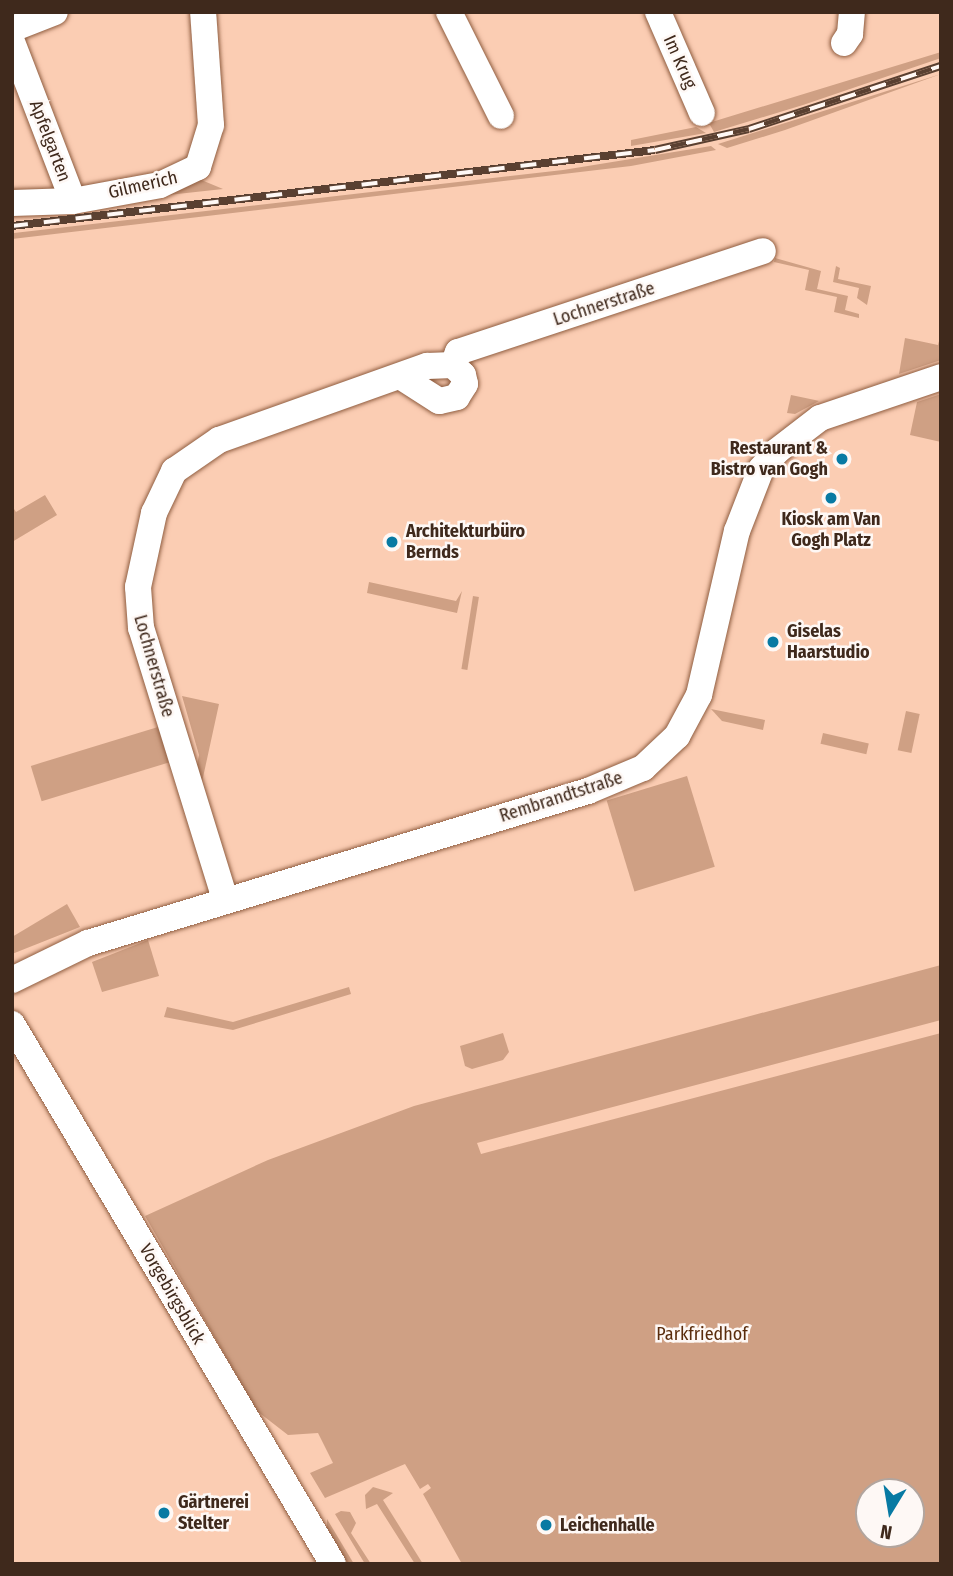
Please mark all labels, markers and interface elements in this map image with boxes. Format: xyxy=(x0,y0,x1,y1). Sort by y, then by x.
street label: Im Krug xyxy=(659,32,701,92)
street label: Apfelgarten xyxy=(25,97,75,185)
street label: Gilmerich xyxy=(106,167,180,203)
street label: Lochnerstraße xyxy=(551,277,657,331)
place label: Restaurant & Bistro van Gogh xyxy=(711,438,828,480)
marker: Restaurant & Bistro van Gogh xyxy=(834,451,850,467)
marker: Kiosk am Van Gogh Platz xyxy=(823,490,839,506)
place label: Kiosk am Van Gogh Platz xyxy=(781,509,881,552)
place label: Architekturbüro Bernds xyxy=(406,521,525,564)
marker: Architekturbüro Bernds xyxy=(384,534,400,550)
street label: Lochnerstraße xyxy=(129,612,179,720)
place label: Giselas Haarstudio xyxy=(787,621,870,664)
marker: Giselas Haarstudio xyxy=(765,634,781,650)
street label: Rembrandtstraße xyxy=(497,767,625,827)
street label: Vorgebirgsblick xyxy=(135,1240,209,1348)
park label: Parkfriedhof xyxy=(656,1323,748,1345)
north arrow xyxy=(855,1478,925,1548)
place label: Gärtnerei Stelter xyxy=(178,1492,249,1534)
marker: Gärtnerei Stelter xyxy=(156,1505,172,1521)
place label: Leichenhalle xyxy=(560,1514,655,1536)
marker: Leichenhalle xyxy=(538,1517,554,1533)
text: N xyxy=(879,1520,894,1545)

